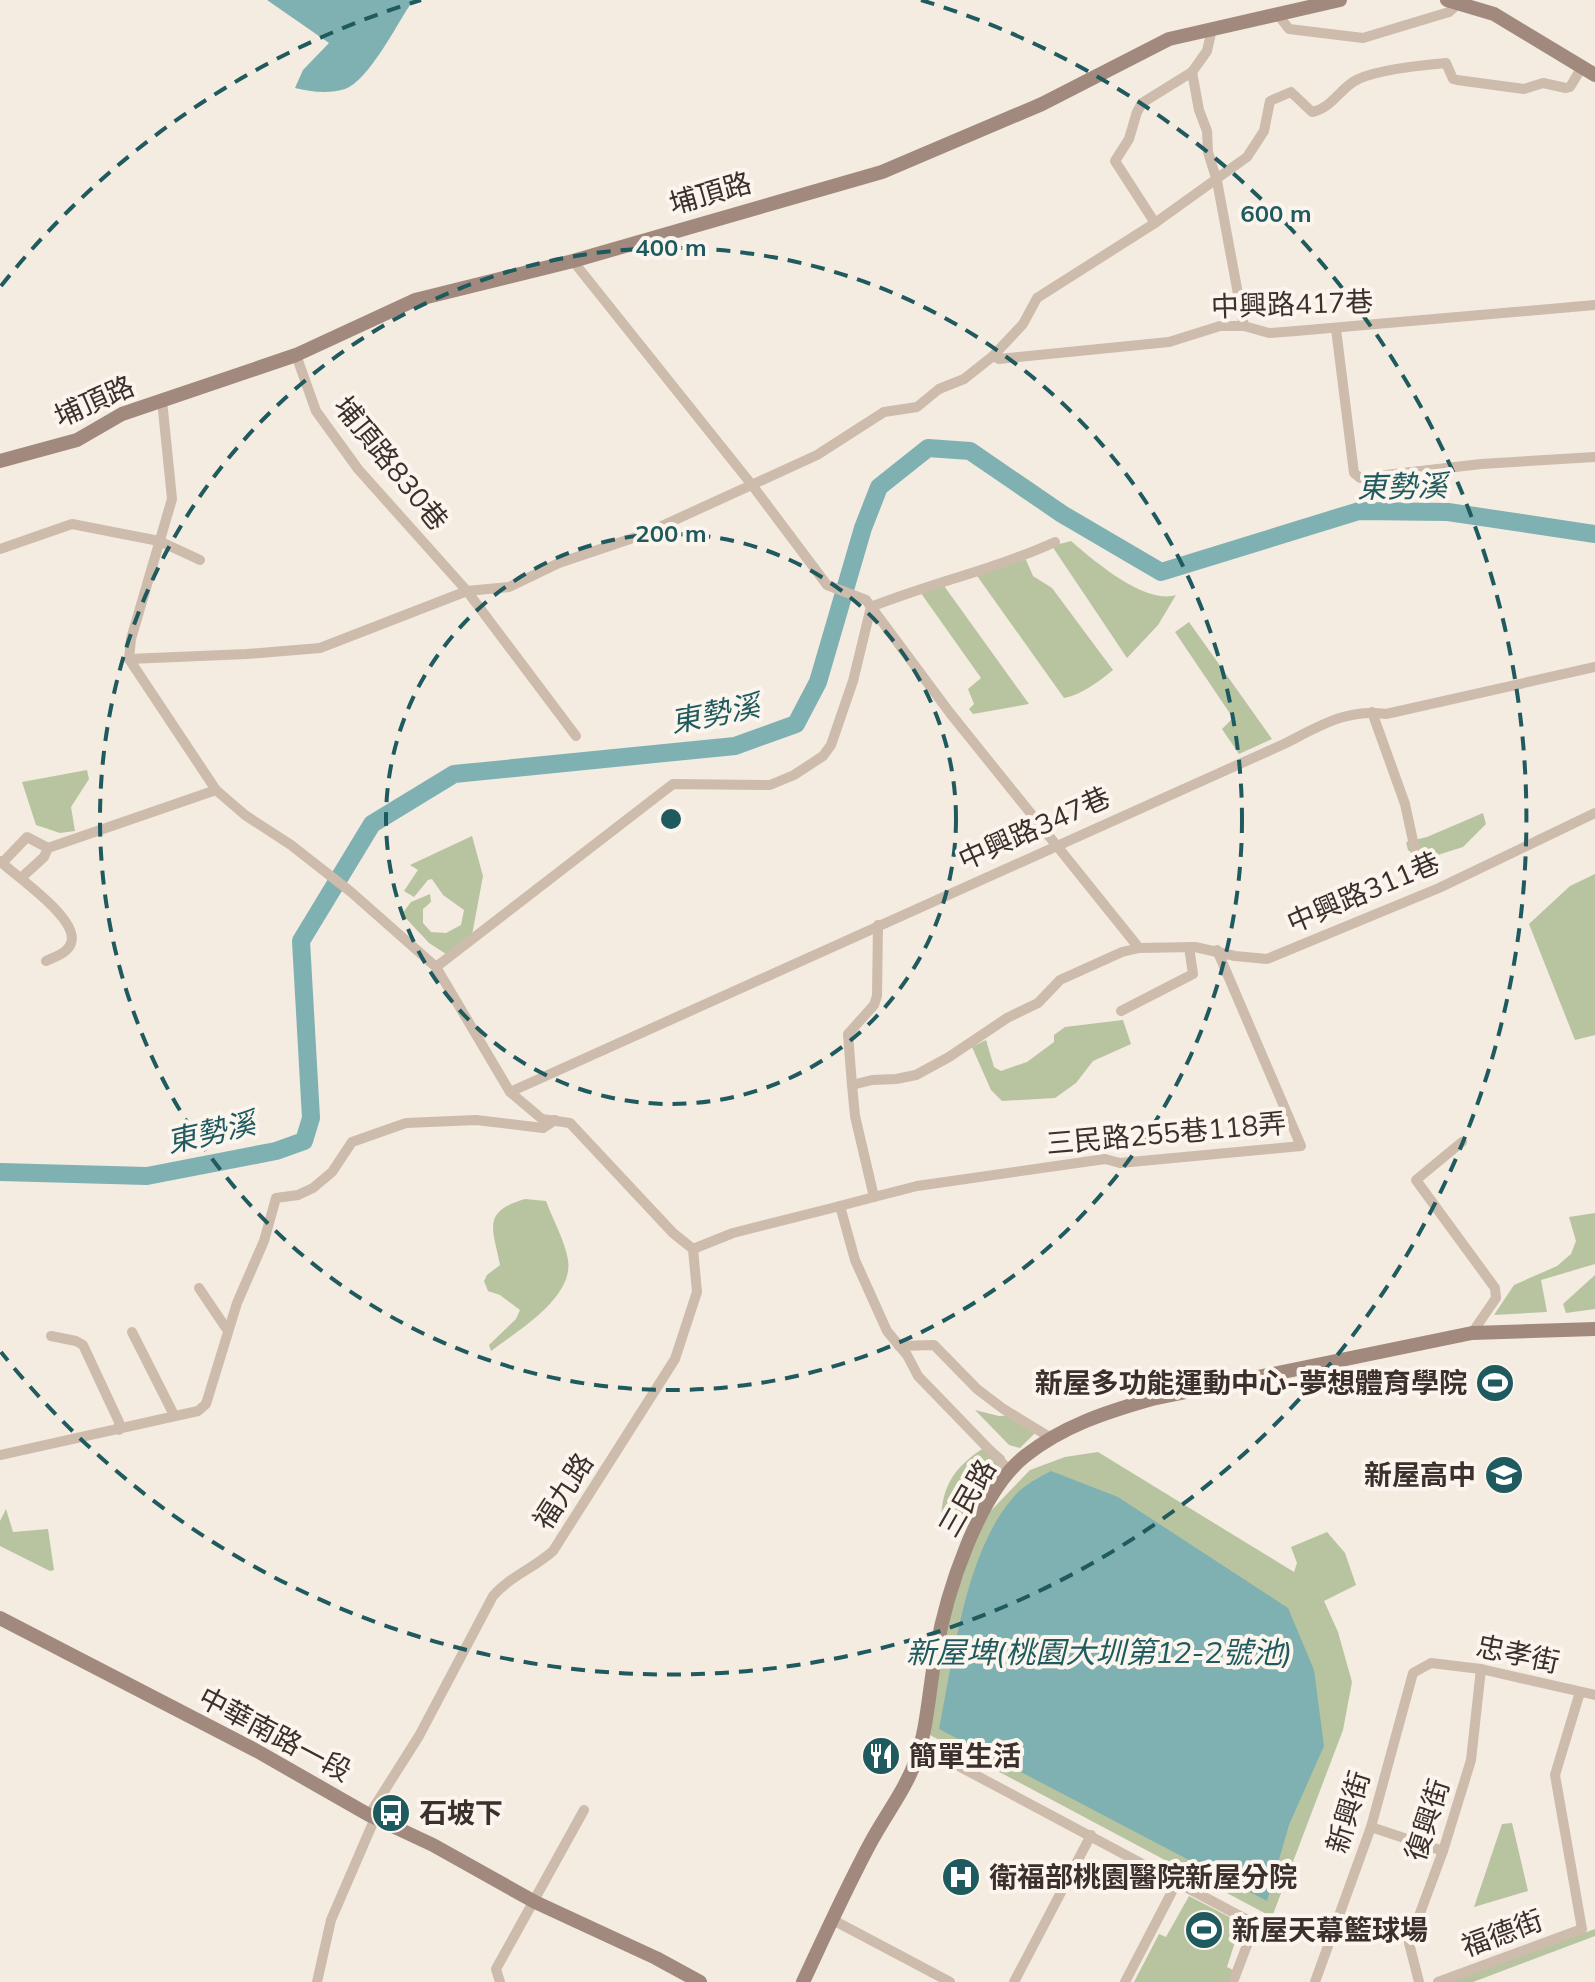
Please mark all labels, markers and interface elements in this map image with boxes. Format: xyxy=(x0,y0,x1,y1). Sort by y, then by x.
street label: 埔頂路 xyxy=(665,164,755,221)
text: 600 m xyxy=(1240,198,1312,228)
text: 400 m xyxy=(635,232,707,262)
street label: 中興路417巷 xyxy=(1210,283,1374,324)
street label: 埔頂路 xyxy=(48,367,139,434)
street label: 埔頂路830巷 xyxy=(327,389,456,537)
water label: 東勢溪 xyxy=(1357,466,1451,506)
text: 200 m xyxy=(635,518,707,548)
water label: 東勢溪 xyxy=(667,685,767,740)
street label: 中興路347巷 xyxy=(952,779,1115,877)
centre of rings xyxy=(657,805,685,833)
street label: 中興路311巷 xyxy=(1281,844,1444,939)
water label: 東勢溪 xyxy=(163,1102,263,1161)
street label: 三民路255巷118弄 xyxy=(1044,1105,1287,1160)
sports icon: 新屋多功能運動中心-夢想體育學院 xyxy=(1474,1362,1516,1404)
place label: 新屋多功能運動中心-夢想體育學院 xyxy=(1035,1365,1467,1400)
street label: 福九路 xyxy=(525,1446,600,1535)
street label: 三民路 xyxy=(930,1453,1003,1543)
school or university icon: 新屋高中 xyxy=(1483,1454,1525,1496)
place label: 新屋高中 xyxy=(1364,1457,1476,1492)
street label: 忠孝街 xyxy=(1473,1628,1563,1679)
water label: 新屋埤(桃園大圳第12-2號池) xyxy=(906,1633,1292,1671)
street label: 中華南路一段 xyxy=(193,1679,358,1788)
restaurant icon: 簡單生活 xyxy=(860,1735,902,1777)
place label: 簡單生活 xyxy=(909,1738,1021,1773)
street label: 新興街 xyxy=(1319,1767,1377,1857)
street label: 復興街 xyxy=(1397,1774,1456,1865)
bus stop icon: 石坡下 xyxy=(370,1792,412,1834)
place label: 石坡下 xyxy=(419,1795,503,1830)
hospital icon: 衛福部桃園醫院新屋分院 xyxy=(940,1856,982,1898)
place label: 衛福部桃園醫院新屋分院 xyxy=(989,1859,1297,1894)
street label: 福德街 xyxy=(1456,1902,1547,1963)
sports icon: 新屋天幕籃球場 xyxy=(1183,1909,1225,1951)
place label: 新屋天幕籃球場 xyxy=(1232,1912,1428,1947)

